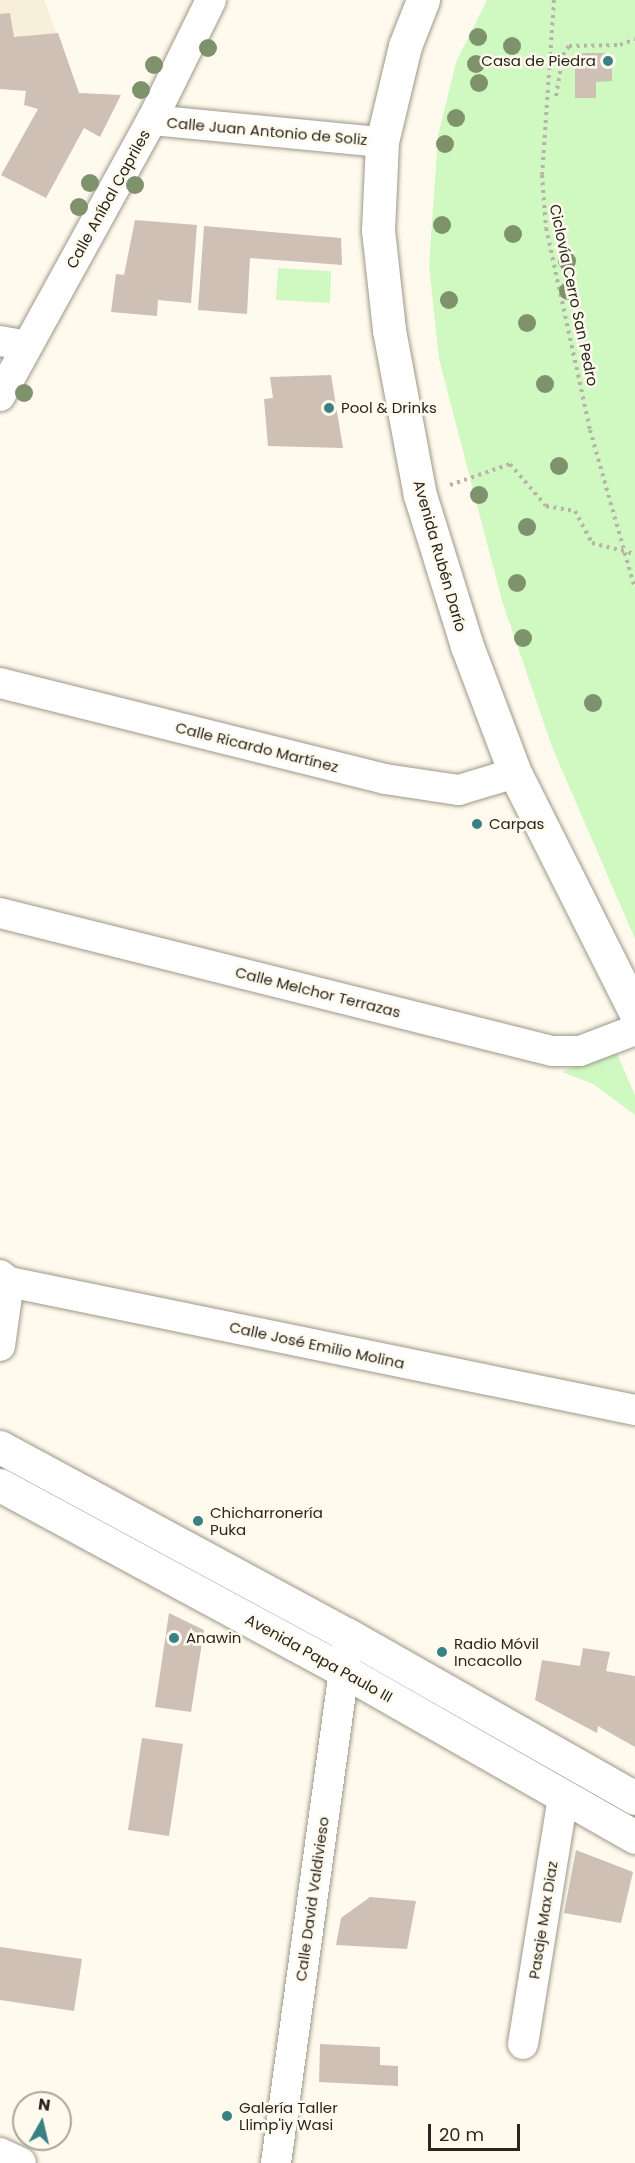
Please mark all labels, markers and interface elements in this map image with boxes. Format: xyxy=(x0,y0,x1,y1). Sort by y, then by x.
place label: Casa de Piedra xyxy=(481,52,596,70)
marker: Casa de Piedra xyxy=(601,54,615,68)
street label: Calle Juan Antonio de Soliz xyxy=(166,113,368,149)
street label: Calle Aníbal Capriles xyxy=(62,127,154,271)
street label: Ciclovía Cerro San Pedro xyxy=(546,202,602,388)
place label: Pool & Drinks xyxy=(341,399,437,417)
marker: Pool & Drinks xyxy=(322,401,336,415)
street label: Avenida Rubén Darío xyxy=(410,478,470,634)
street label: Calle Ricardo Martínez xyxy=(174,718,340,776)
place label: Carpas xyxy=(489,815,544,833)
marker: Carpas xyxy=(470,817,484,831)
street label: Calle Melchor Terrazas xyxy=(233,963,403,1021)
street label: Calle José Emilio Molina xyxy=(228,1318,406,1372)
place label: Chicharronería Puka xyxy=(210,1503,323,1538)
marker: Chicharronería Puka xyxy=(191,1514,205,1528)
street label: Avenida Papa Paulo III xyxy=(242,1610,396,1706)
place label: Anawin xyxy=(186,1629,241,1647)
marker: Anawin xyxy=(167,1631,181,1645)
place label: Radio Móvil Incacollo xyxy=(454,1634,539,1669)
marker: Radio Móvil Incacollo xyxy=(435,1645,449,1659)
street label: Calle David Valdivieso xyxy=(292,1816,332,1982)
street label: Pasaje Max Diaz xyxy=(525,1860,561,1980)
north arrow xyxy=(12,2091,72,2151)
text: N xyxy=(37,2092,52,2117)
place label: Galería Taller Llimp'iy Wasi xyxy=(239,2098,338,2133)
marker: Galería Taller Llimp'iy Wasi xyxy=(220,2109,234,2123)
scale bar xyxy=(431,2112,522,2150)
text: 20 m xyxy=(439,2122,484,2147)

